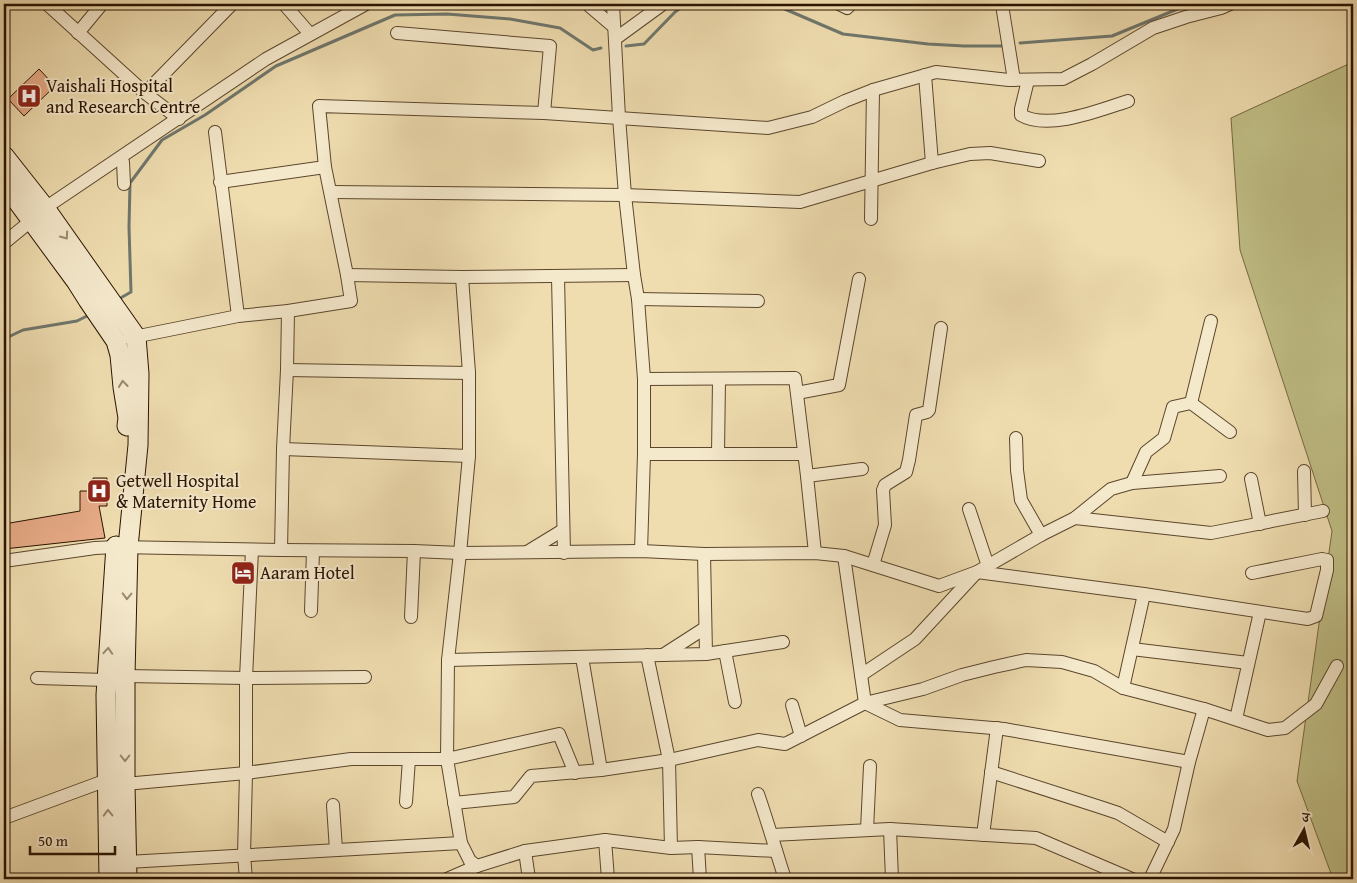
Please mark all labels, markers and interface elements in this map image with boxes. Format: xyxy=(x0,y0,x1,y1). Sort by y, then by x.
place label: Vaishali Hospital and Research Centre xyxy=(46,72,200,120)
hospital icon: Vaishali Hospital and Research Centre xyxy=(16,83,42,109)
one-way arrow xyxy=(59,231,68,240)
one-way arrow xyxy=(118,380,129,388)
place label: Getwell Hospital & Maternity Home xyxy=(116,467,256,515)
hospital icon: Getwell Hospital & Maternity Home xyxy=(86,478,112,504)
place label: Aaram Hotel xyxy=(260,559,355,586)
hotel icon: Aaram Hotel xyxy=(230,560,256,586)
one-way arrow xyxy=(121,592,132,600)
one-way arrow xyxy=(103,646,114,654)
one-way arrow xyxy=(120,754,130,762)
north arrow xyxy=(1280,806,1330,856)
text: उ xyxy=(1300,807,1312,828)
one-way arrow xyxy=(103,809,113,816)
scale bar xyxy=(30,823,115,855)
text: 50 m xyxy=(38,830,69,851)

